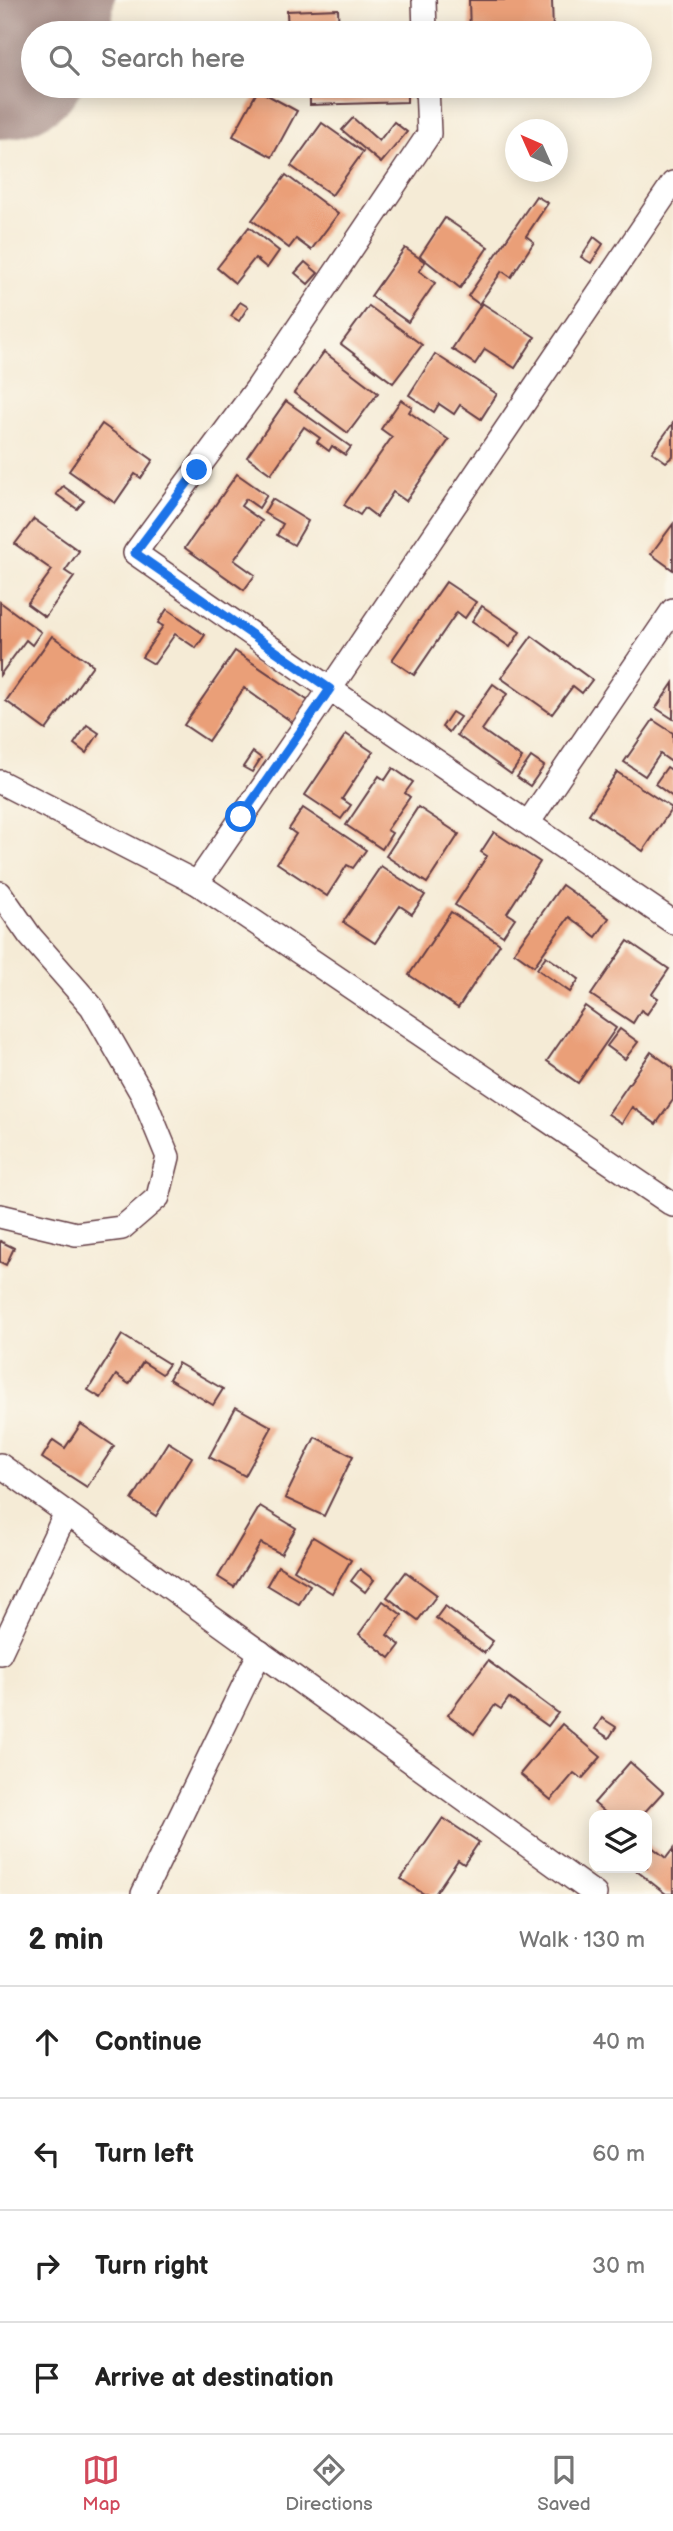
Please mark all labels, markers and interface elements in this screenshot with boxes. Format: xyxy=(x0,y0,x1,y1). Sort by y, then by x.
search box xyxy=(21,21,652,98)
icon: search xyxy=(45,41,83,79)
text: Search here xyxy=(101,44,245,75)
north arrow xyxy=(505,119,568,182)
route end xyxy=(181,454,212,485)
route start xyxy=(225,801,256,832)
map controls xyxy=(589,1810,652,1873)
button: layers xyxy=(589,1810,652,1873)
text: 2 min xyxy=(28,1922,104,1958)
text: Walk · 130 m xyxy=(519,1926,645,1954)
icon: ahead xyxy=(28,2023,66,2061)
text: Continue xyxy=(95,2027,202,2058)
text: 40 m xyxy=(592,2028,645,2056)
icon: left xyxy=(28,2135,66,2173)
text: Turn left xyxy=(95,2139,194,2170)
text: 60 m xyxy=(592,2140,645,2168)
icon: right xyxy=(28,2247,66,2285)
text: Turn right xyxy=(95,2251,208,2282)
text: 30 m xyxy=(592,2252,645,2280)
icon: arrive xyxy=(28,2359,66,2397)
text: Arrive at destination xyxy=(95,2363,334,2394)
tab: Map xyxy=(82,2451,121,2516)
tab: Directions xyxy=(285,2451,373,2516)
tab: Saved xyxy=(537,2451,591,2516)

